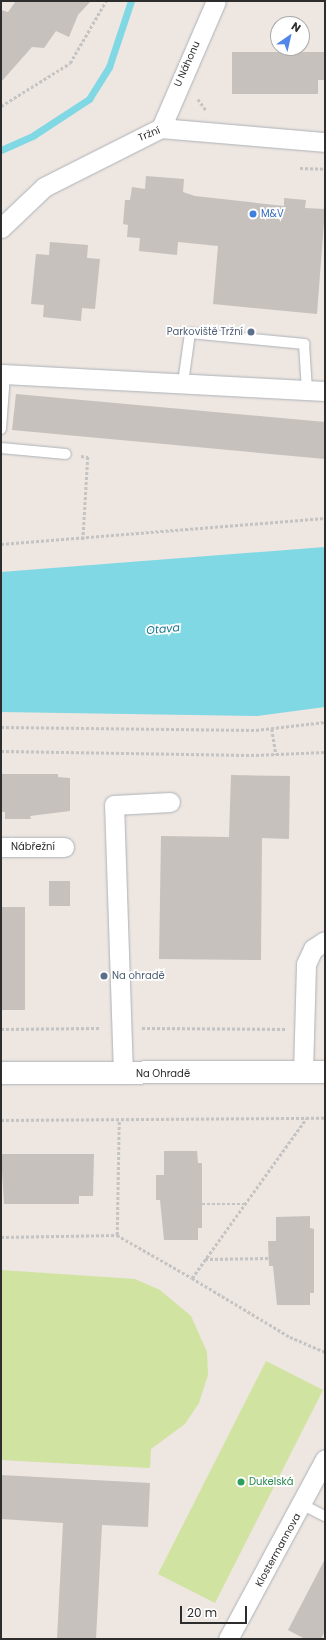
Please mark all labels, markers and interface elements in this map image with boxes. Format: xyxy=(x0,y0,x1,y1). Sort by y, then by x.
north arrow xyxy=(270,16,310,56)
text: N xyxy=(288,18,304,36)
street label: U Náhonu xyxy=(172,39,202,89)
street label: Tržní xyxy=(136,124,162,144)
place label: M&V xyxy=(261,208,284,220)
marker: M&V xyxy=(248,209,258,219)
place label: Parkoviště Tržní xyxy=(167,326,243,338)
marker: Parkoviště Tržní xyxy=(246,327,256,337)
water label: Otava xyxy=(146,621,180,637)
street label: Nábřežní xyxy=(11,841,55,853)
place label: Na ohradě xyxy=(112,970,165,982)
marker: Na ohradě xyxy=(99,971,109,981)
street label: Na Ohradě xyxy=(136,1068,190,1080)
place label: Dukelská xyxy=(249,1476,293,1488)
marker: Dukelská xyxy=(236,1477,246,1487)
street label: Klostermannova xyxy=(253,1511,303,1589)
scale bar xyxy=(182,1598,249,1624)
text: 20 m xyxy=(187,1604,217,1621)

